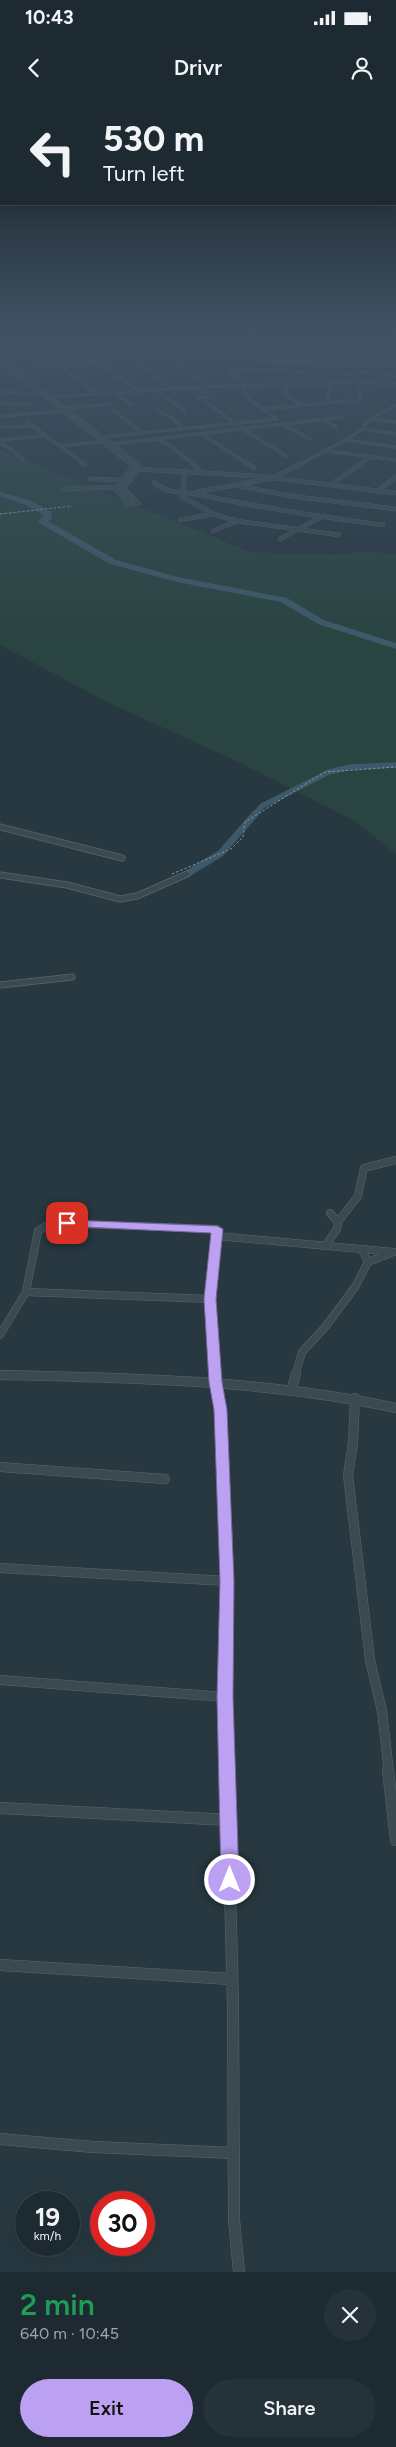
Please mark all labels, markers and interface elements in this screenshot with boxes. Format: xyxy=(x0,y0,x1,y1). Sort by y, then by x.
text: 10:43 xyxy=(25,6,74,29)
icon: back xyxy=(20,54,48,82)
text: Drivr xyxy=(174,54,222,81)
icon: person xyxy=(348,54,376,82)
text: 530 m xyxy=(103,118,204,160)
icon: left xyxy=(20,120,85,185)
text: Turn left xyxy=(103,160,185,187)
pin xyxy=(46,1202,88,1244)
icon: arrive xyxy=(53,1209,81,1237)
position arrow xyxy=(203,1853,255,1905)
speed limit sign: 30 xyxy=(90,2191,155,2256)
text: 19 xyxy=(35,2202,60,2232)
text: km/h xyxy=(34,2229,61,2243)
text: 2 min xyxy=(20,2286,95,2323)
button: close xyxy=(324,2289,376,2341)
text: 640 m · 10:45 xyxy=(20,2324,119,2343)
button: Exit xyxy=(20,2379,193,2437)
button: Share xyxy=(203,2379,376,2437)

